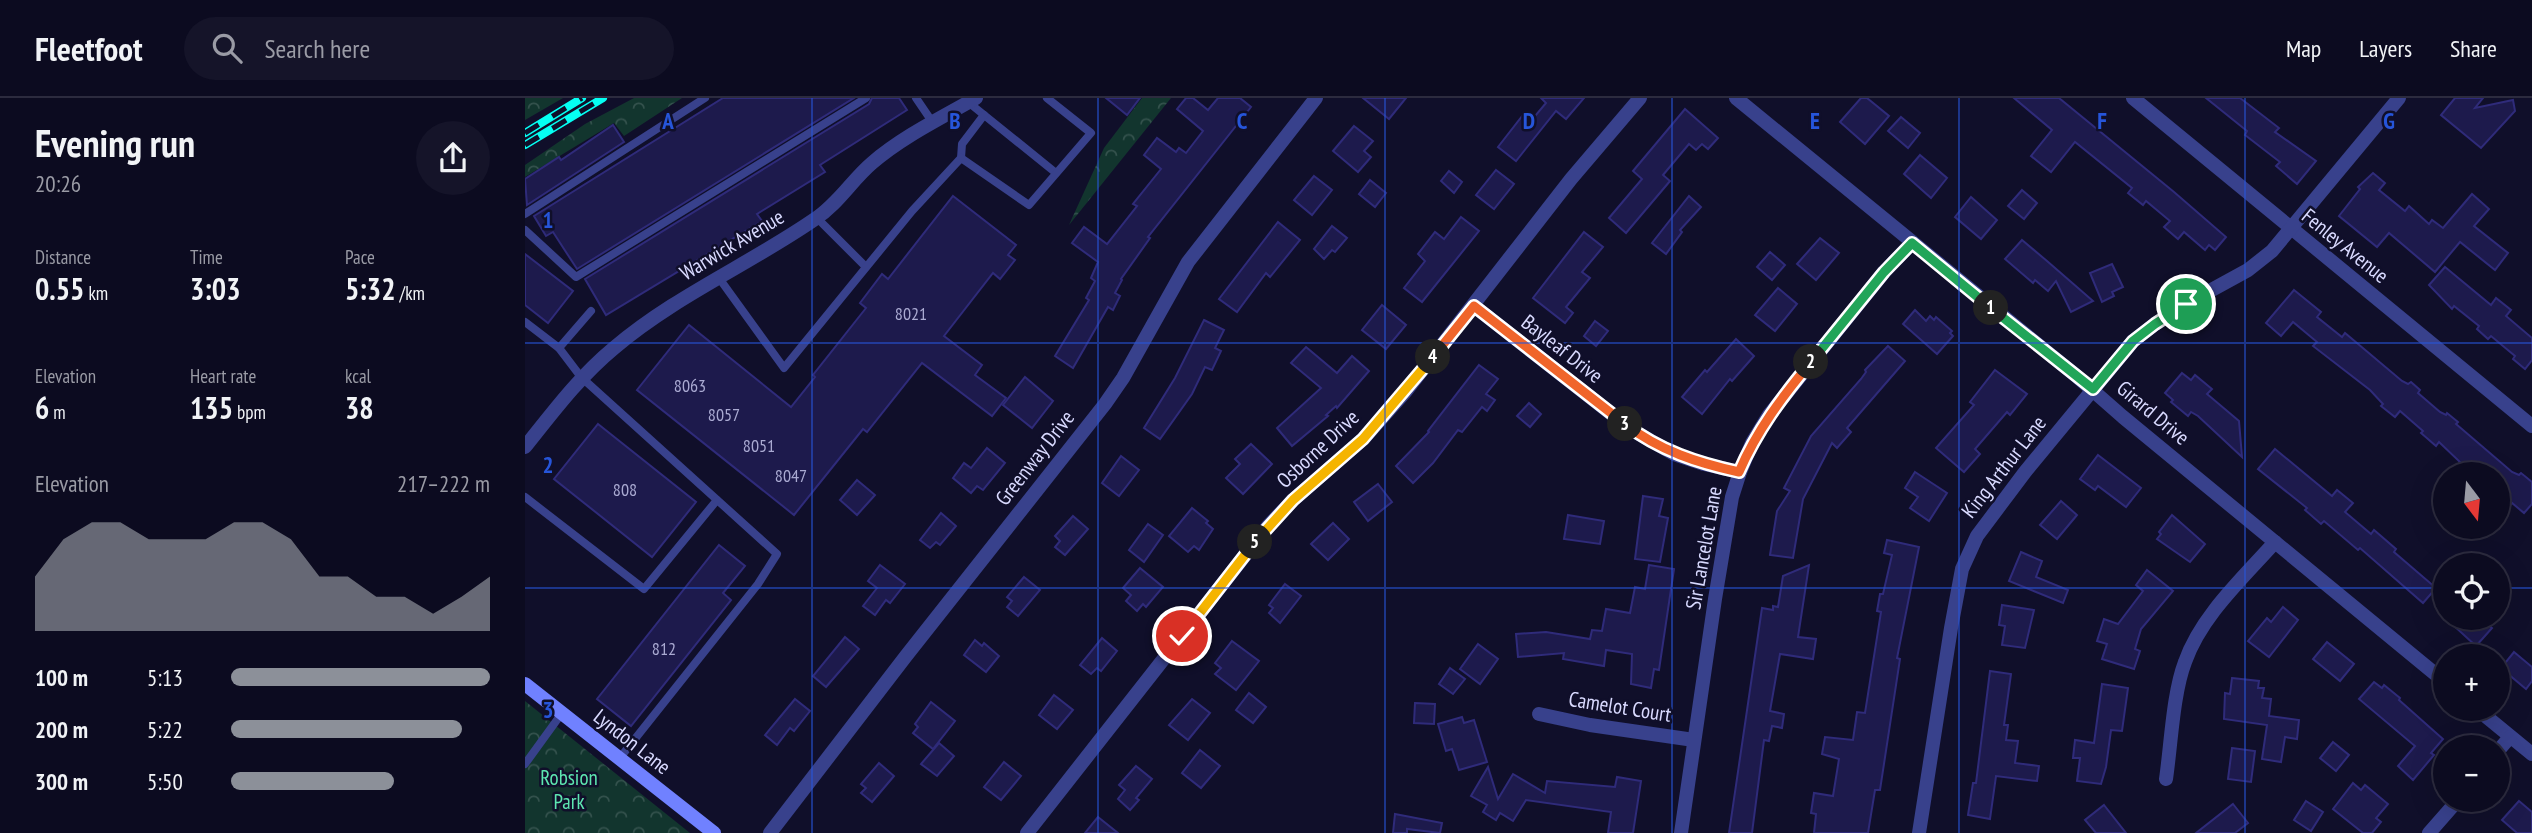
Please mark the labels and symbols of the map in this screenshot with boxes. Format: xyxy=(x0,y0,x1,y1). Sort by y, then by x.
text: A xyxy=(661,106,674,135)
text: B xyxy=(949,106,961,135)
text: C xyxy=(1237,106,1248,135)
text: D xyxy=(1523,106,1535,135)
text: E xyxy=(1810,106,1820,135)
text: F xyxy=(2097,106,2107,135)
text: G xyxy=(2383,106,2395,135)
street label: Fenley Avenue xyxy=(2296,202,2394,289)
street label: Warwick Avenue xyxy=(675,203,789,286)
text: 1 xyxy=(543,205,554,234)
pin xyxy=(2156,274,2216,334)
pin: 1 xyxy=(1973,290,2009,326)
house number: 8021 xyxy=(895,302,927,325)
street label: Bayleaf Drive xyxy=(1516,308,1609,389)
pin: 4 xyxy=(1415,340,1451,374)
pin: 2 xyxy=(1793,344,1829,380)
house number: 8063 xyxy=(674,374,706,397)
street label: Girard Drive xyxy=(2112,374,2195,451)
house number: 8057 xyxy=(708,403,740,426)
street label: Osborne Drive xyxy=(1271,404,1365,494)
street label: Greenway Drive xyxy=(989,405,1080,511)
pin: 3 xyxy=(1607,406,1643,442)
street label: King Arthur Lane xyxy=(1955,410,2052,523)
house number: 8051 xyxy=(743,434,775,457)
text: 2 xyxy=(543,450,554,479)
north arrow xyxy=(2433,462,2509,539)
house number: 8047 xyxy=(775,464,807,487)
house number: 808 xyxy=(613,478,637,501)
street label: Sir Lancelot Lane xyxy=(1679,484,1728,612)
pin: 5 xyxy=(1237,524,1273,560)
pin xyxy=(1152,606,1212,666)
house number: 812 xyxy=(652,637,676,660)
street label: Camelot Court xyxy=(1567,685,1674,728)
text: 3 xyxy=(543,695,554,724)
street label: Lyndon Lane xyxy=(588,703,676,780)
park label: Robsion Park xyxy=(540,764,598,815)

